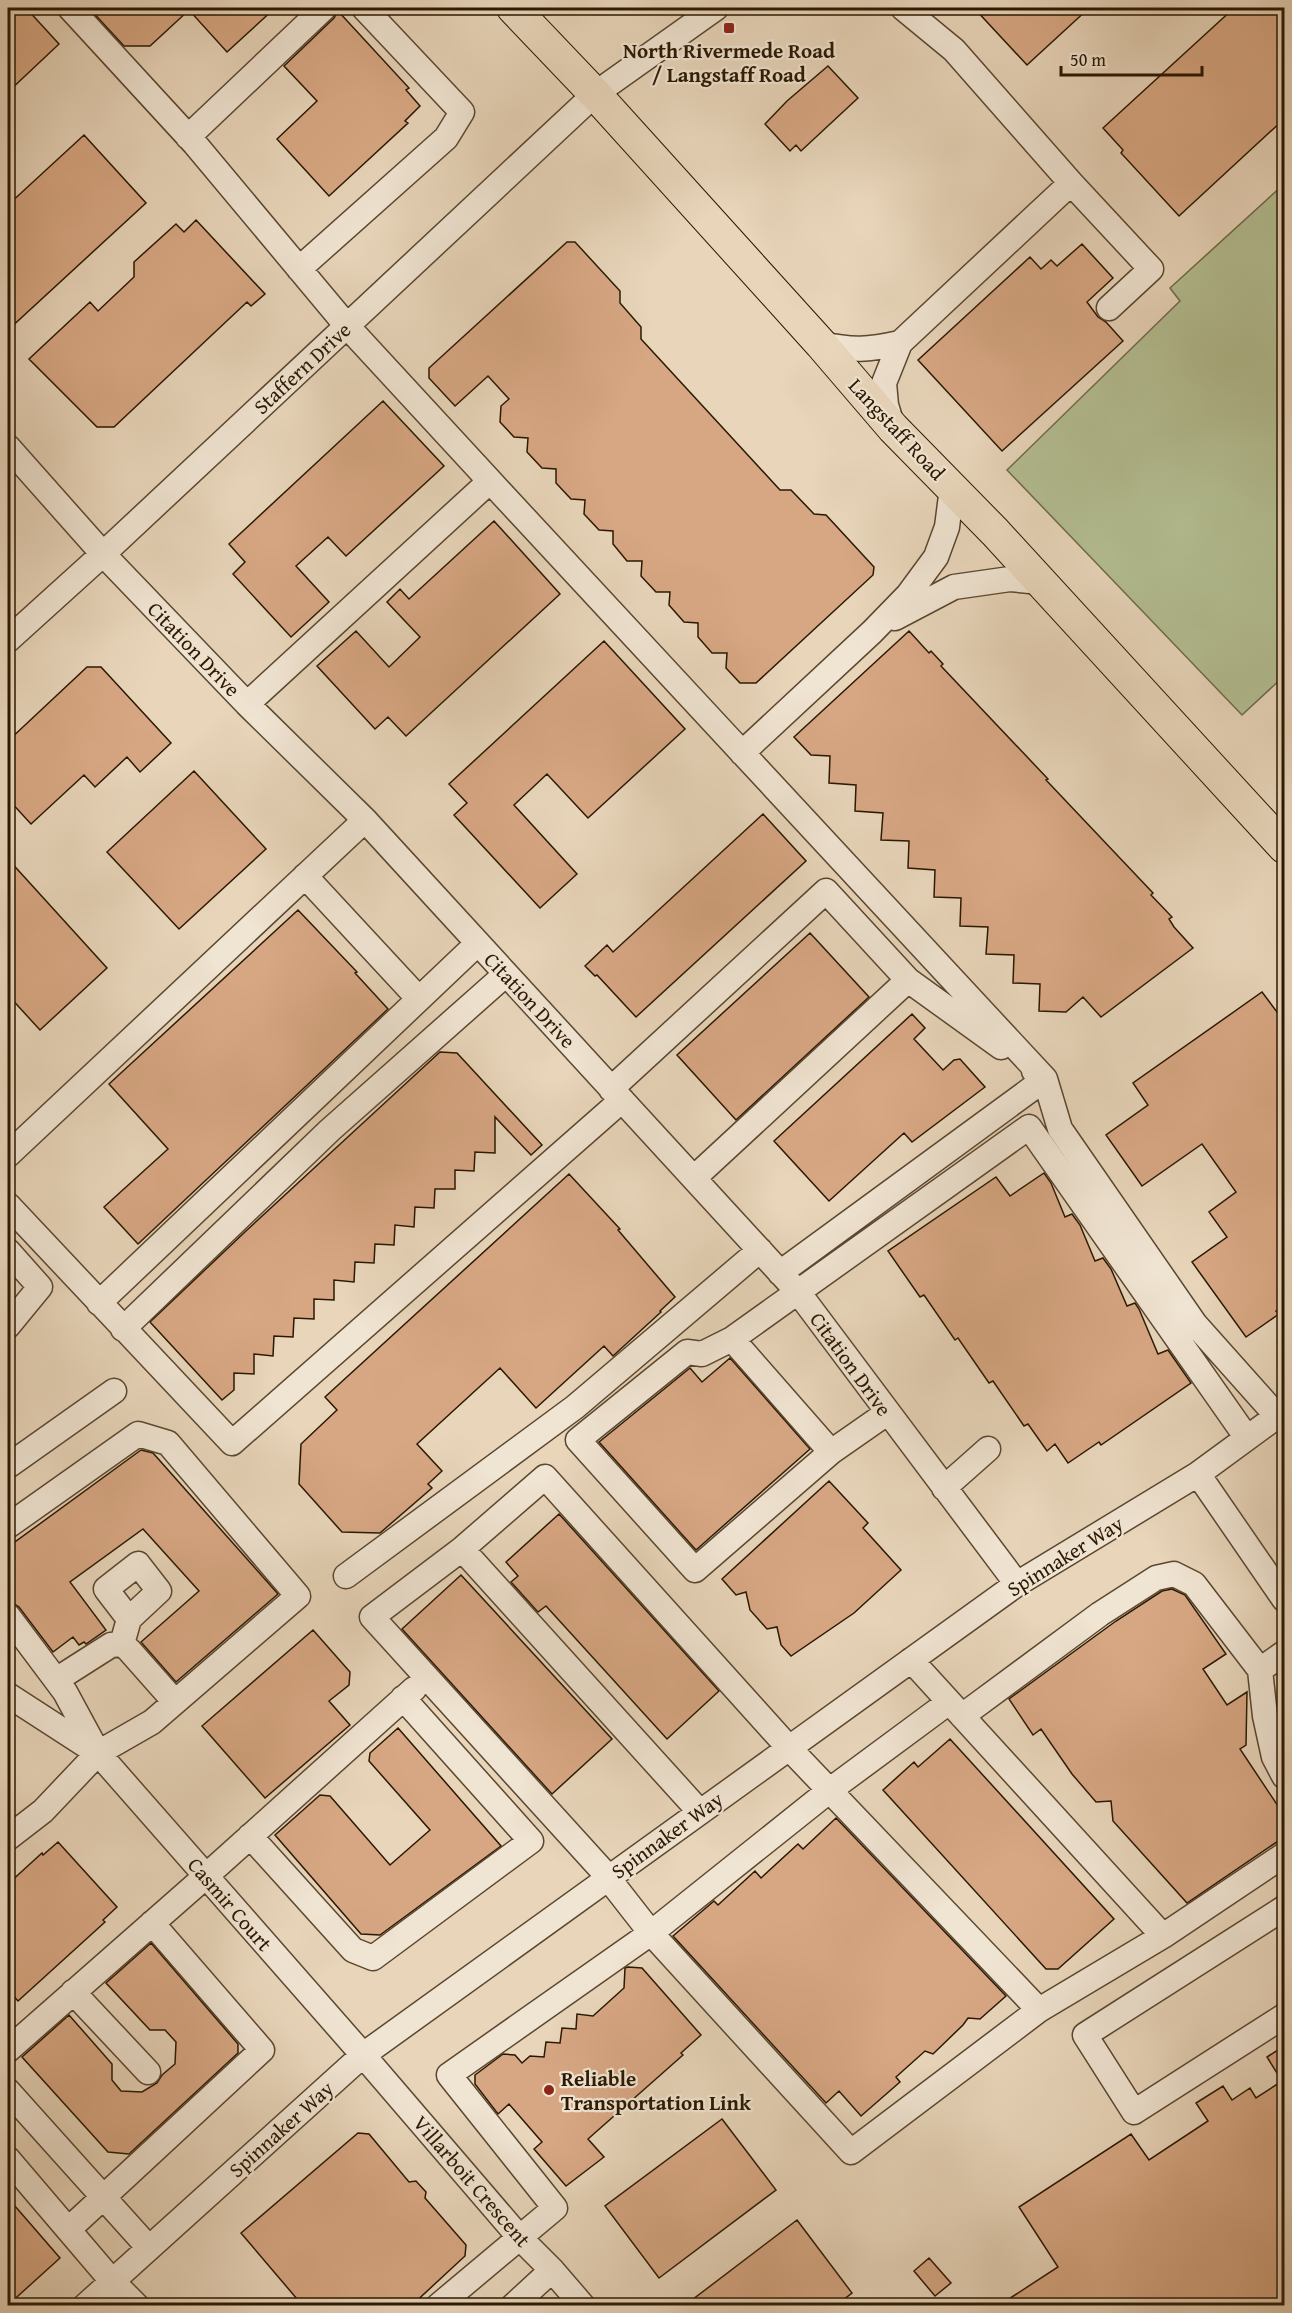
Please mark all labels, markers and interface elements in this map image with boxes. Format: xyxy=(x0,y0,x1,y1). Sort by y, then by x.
marker: North Rivermede Road / Langstaff Road xyxy=(722,21,736,35)
place label: North Rivermede Road / Langstaff Road xyxy=(623,35,835,90)
scale bar xyxy=(1061,39,1202,77)
text: 50 m xyxy=(1070,46,1106,73)
street label: Staffern Drive xyxy=(246,315,358,421)
street label: Langstaff Road xyxy=(841,371,953,488)
street label: Citation Drive xyxy=(140,594,248,704)
street label: Citation Drive xyxy=(477,945,583,1055)
street label: Citation Drive xyxy=(803,1305,900,1423)
street label: Spinnaker Way xyxy=(1001,1508,1130,1604)
street label: Spinnaker Way xyxy=(605,1783,730,1886)
street label: Casmir Court xyxy=(180,1850,280,1958)
place label: Reliable Transportation Link xyxy=(561,2063,752,2118)
street label: Spinnaker Way xyxy=(222,2073,341,2185)
marker: Reliable Transportation Link xyxy=(542,2083,556,2097)
street label: Villarboit Crescent xyxy=(406,2108,538,2254)

